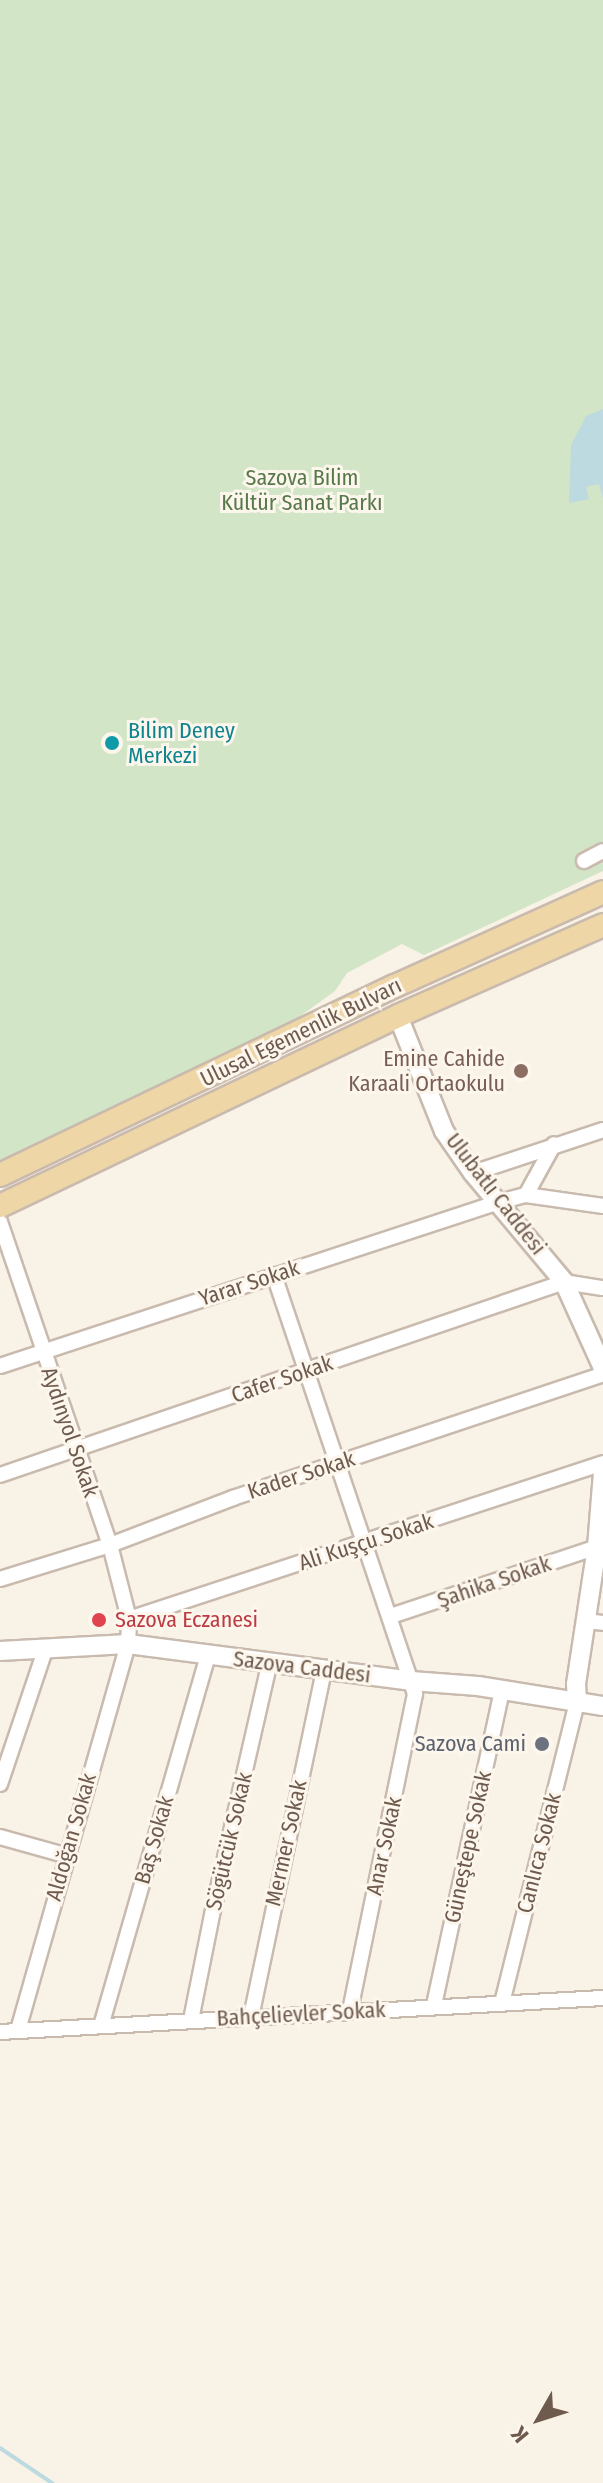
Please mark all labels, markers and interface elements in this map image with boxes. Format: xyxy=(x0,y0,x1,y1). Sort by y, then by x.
park label: Sazova Bilim Kültür Sanat Parkı xyxy=(221,464,383,516)
place label: Bilim Deney Merkezi xyxy=(128,717,235,768)
marker: Bilim Deney Merkezi xyxy=(103,734,121,752)
street label: Ulusal Egemenlik Bulvarı xyxy=(196,972,406,1092)
place label: Emine Cahide Karaali Ortaokulu xyxy=(348,1045,505,1096)
marker: Emine Cahide Karaali Ortaokulu xyxy=(512,1062,530,1080)
street label: Ulubatlı Caddesi xyxy=(440,1128,552,1260)
street label: Yarar Sokak xyxy=(195,1254,303,1312)
street label: Cafer Sokak xyxy=(228,1349,336,1409)
street label: Aydınyol Sokak xyxy=(35,1364,105,1500)
street label: Kader Sokak xyxy=(244,1445,358,1505)
street label: Ali Kuşçu Sokak xyxy=(295,1508,437,1576)
street label: Şahika Sokak xyxy=(434,1550,554,1614)
place label: Sazova Eczanesi xyxy=(115,1607,258,1633)
marker: Sazova Eczanesi xyxy=(90,1611,108,1629)
street label: Sazova Caddesi xyxy=(232,1645,372,1689)
place label: Sazova Cami xyxy=(415,1731,526,1757)
marker: Sazova Cami xyxy=(533,1735,551,1753)
street label: Güneştepe Sokak xyxy=(439,1769,497,1925)
street label: Aldoğan Sokak xyxy=(40,1770,102,1904)
street label: Sögütcük Sokak xyxy=(200,1770,258,1912)
street label: Mermer Sokak xyxy=(260,1778,312,1908)
street label: Canlıca Sokak xyxy=(511,1790,567,1916)
street label: Baş Sokak xyxy=(129,1793,179,1887)
street label: Anar Sokak xyxy=(361,1794,407,1898)
street label: Bahçelievler Sokak xyxy=(216,1996,386,2032)
north arrow xyxy=(499,2379,579,2459)
text: K xyxy=(505,2421,534,2448)

